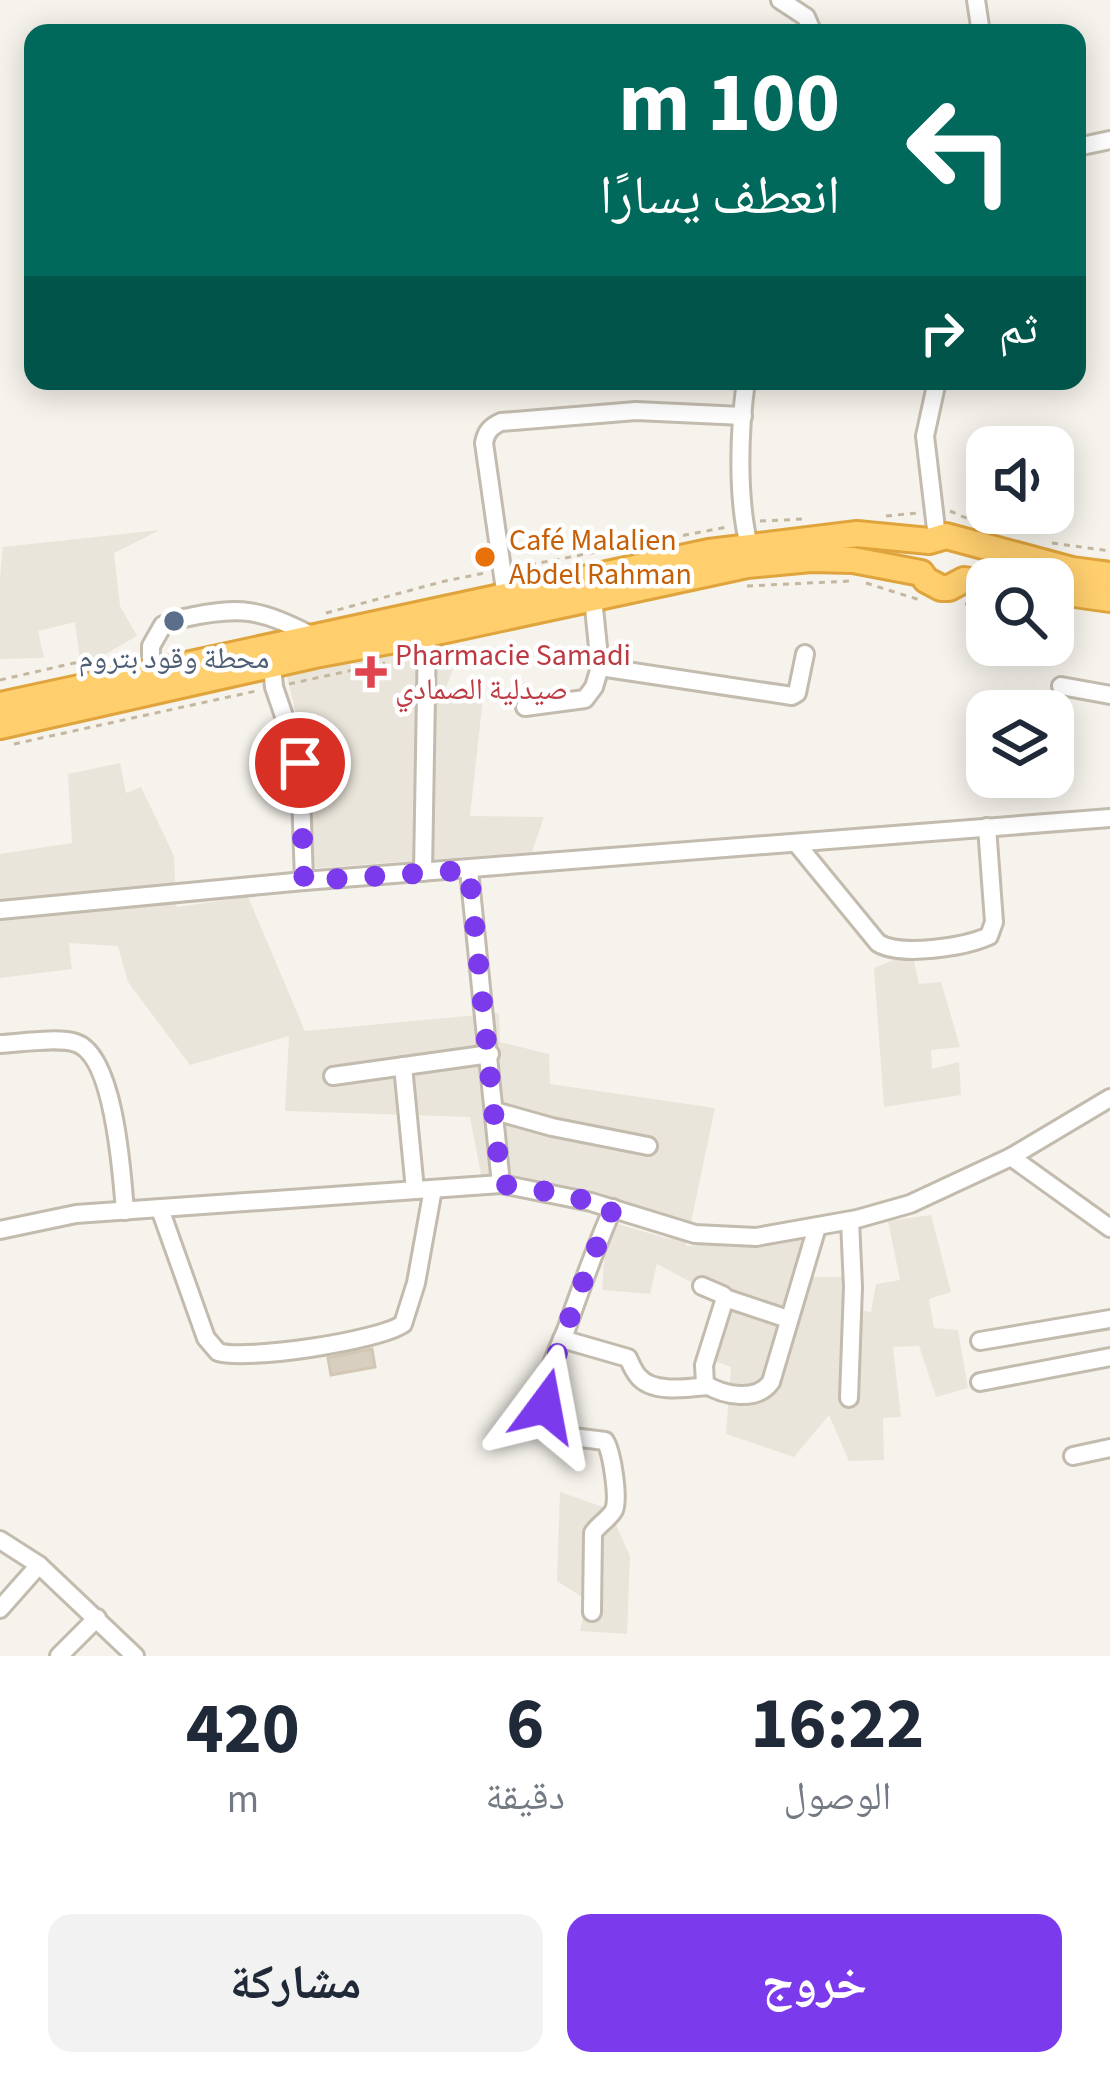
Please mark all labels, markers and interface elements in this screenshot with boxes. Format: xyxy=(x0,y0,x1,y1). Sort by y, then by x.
text: 100 m xyxy=(618,44,840,164)
icon: left xyxy=(882,72,1038,228)
text: انعطف يسارًا xyxy=(599,158,840,235)
text: ثم xyxy=(999,297,1038,361)
icon: right xyxy=(909,300,975,366)
map controls xyxy=(966,426,1074,798)
button: sound xyxy=(966,426,1074,534)
place label: Café Malalien Abdel Rahman xyxy=(509,519,692,596)
marker: Café Malalien Abdel Rahman xyxy=(472,544,498,570)
button: search xyxy=(966,558,1074,666)
marker: محطة وقود بتروم xyxy=(161,608,187,634)
place label: Pharmacie Samadi صيدلية الصمادي xyxy=(395,634,631,713)
place label: محطة وقود بتروم xyxy=(78,637,270,680)
marker: Pharmacie Samadi صيدلية الصمادي xyxy=(358,659,384,685)
button: layers xyxy=(966,690,1074,798)
pin xyxy=(249,712,351,814)
icon: arrive xyxy=(267,730,333,796)
position arrow xyxy=(482,1343,608,1469)
text: 6 xyxy=(506,1673,544,1776)
text: 16:22 xyxy=(751,1673,924,1776)
text: 420 xyxy=(186,1678,300,1781)
text: دقيقة xyxy=(486,1769,565,1825)
text: الوصول xyxy=(783,1769,891,1825)
text: m xyxy=(227,1772,259,1828)
button: مشاركة xyxy=(48,1914,543,2052)
button: خروج xyxy=(567,1914,1062,2052)

